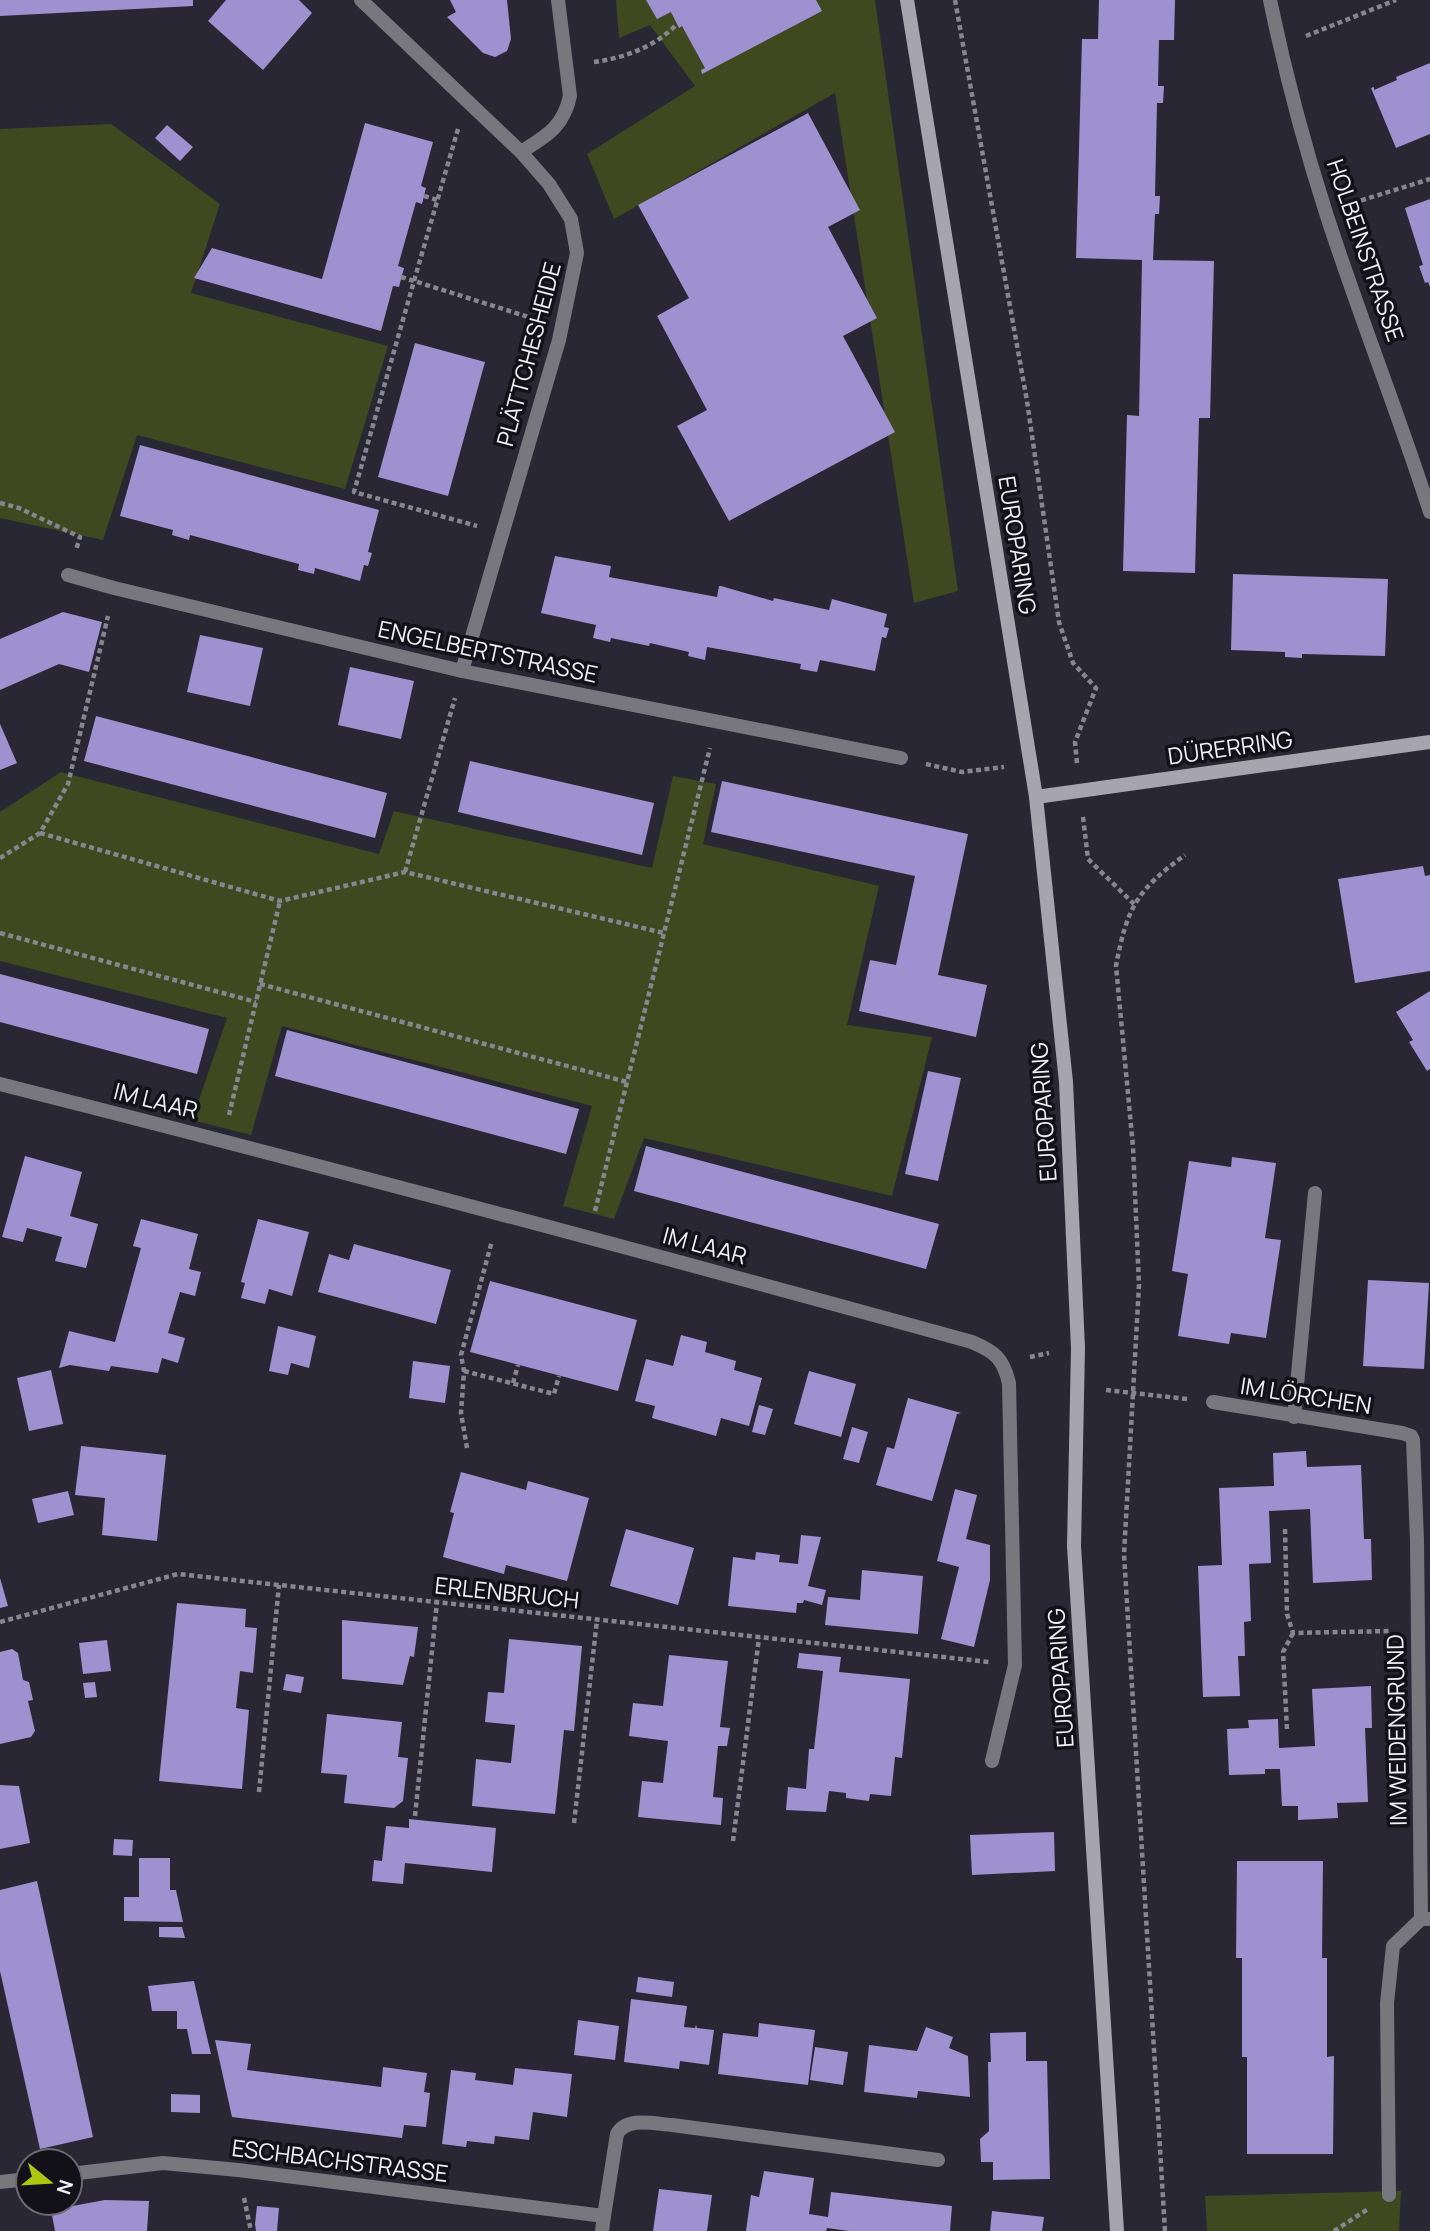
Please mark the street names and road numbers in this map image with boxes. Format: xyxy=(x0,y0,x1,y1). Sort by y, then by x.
street label: HOLBEINSTRASSE xyxy=(1320,155,1412,345)
street label: PLÄTTCHESHEIDE xyxy=(488,258,568,450)
street label: EUROPARING xyxy=(991,474,1045,616)
street label: ENGELBERTSTRASSE xyxy=(375,612,601,690)
street label: DÜRERRING xyxy=(1166,722,1294,772)
street label: EUROPARING xyxy=(1022,1041,1064,1183)
street label: IM LAAR xyxy=(111,1074,201,1126)
street label: IM LAAR xyxy=(660,1218,750,1272)
street label: IM LÖRCHEN xyxy=(1238,1369,1374,1421)
street label: ERLENBRUCH xyxy=(433,1569,581,1615)
street label: EUROPARING xyxy=(1039,1607,1081,1749)
street label: IM WEIDENGRUND xyxy=(1378,1634,1414,1826)
street label: ESCHBACHSTRASSE xyxy=(230,2131,450,2189)

